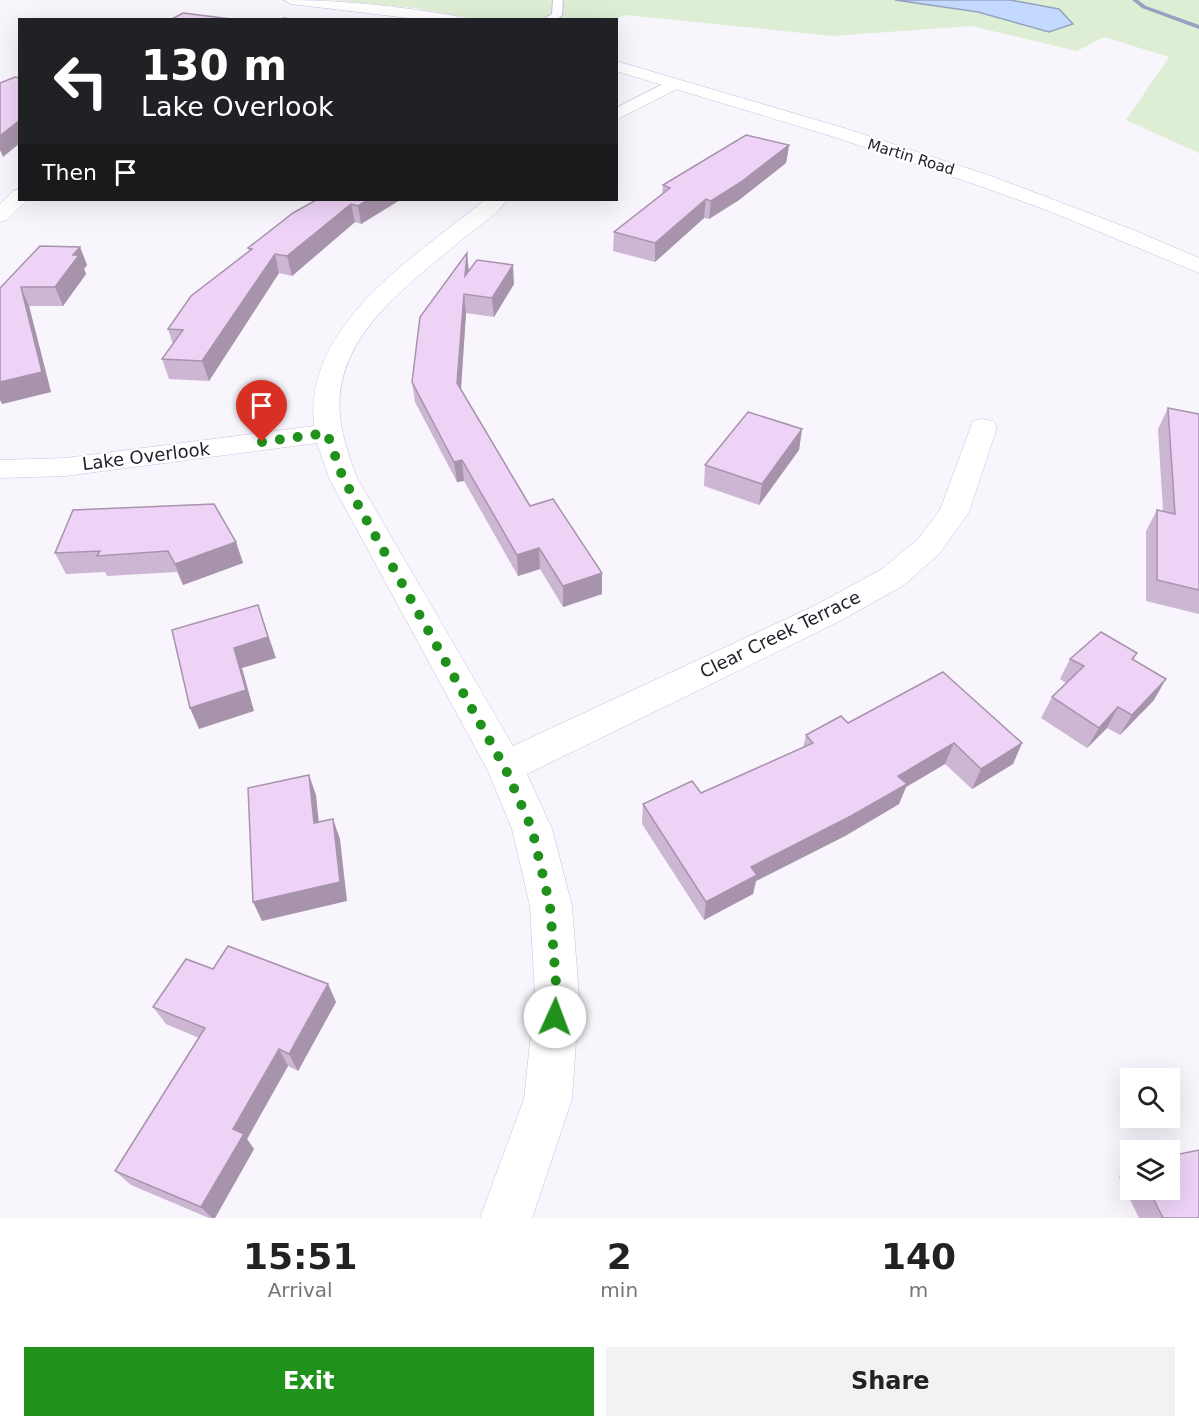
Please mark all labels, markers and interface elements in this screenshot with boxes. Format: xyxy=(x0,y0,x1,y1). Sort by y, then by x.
text: 130 m xyxy=(141,41,287,90)
icon: left xyxy=(42,42,120,120)
text: Lake Overlook xyxy=(141,91,334,122)
street label: Martin Road xyxy=(865,135,957,179)
icon: arrive xyxy=(109,156,142,189)
text: Then xyxy=(42,160,97,185)
pin xyxy=(236,380,287,442)
icon: arrive xyxy=(245,389,278,422)
street label: Lake Overlook xyxy=(81,438,212,474)
street label: Clear Creek Terrace xyxy=(696,586,864,682)
position arrow xyxy=(523,985,587,1049)
map controls xyxy=(1120,1068,1180,1200)
button: search xyxy=(1120,1068,1180,1128)
button: layers xyxy=(1120,1140,1180,1200)
text: 15:51 xyxy=(243,1236,357,1277)
text: 2 xyxy=(607,1236,632,1277)
text: 140 xyxy=(881,1236,956,1277)
text: Arrival xyxy=(268,1278,333,1302)
text: min xyxy=(600,1278,638,1302)
text: m xyxy=(909,1278,928,1302)
button: Exit xyxy=(24,1347,594,1416)
button: Share xyxy=(606,1347,1175,1416)

